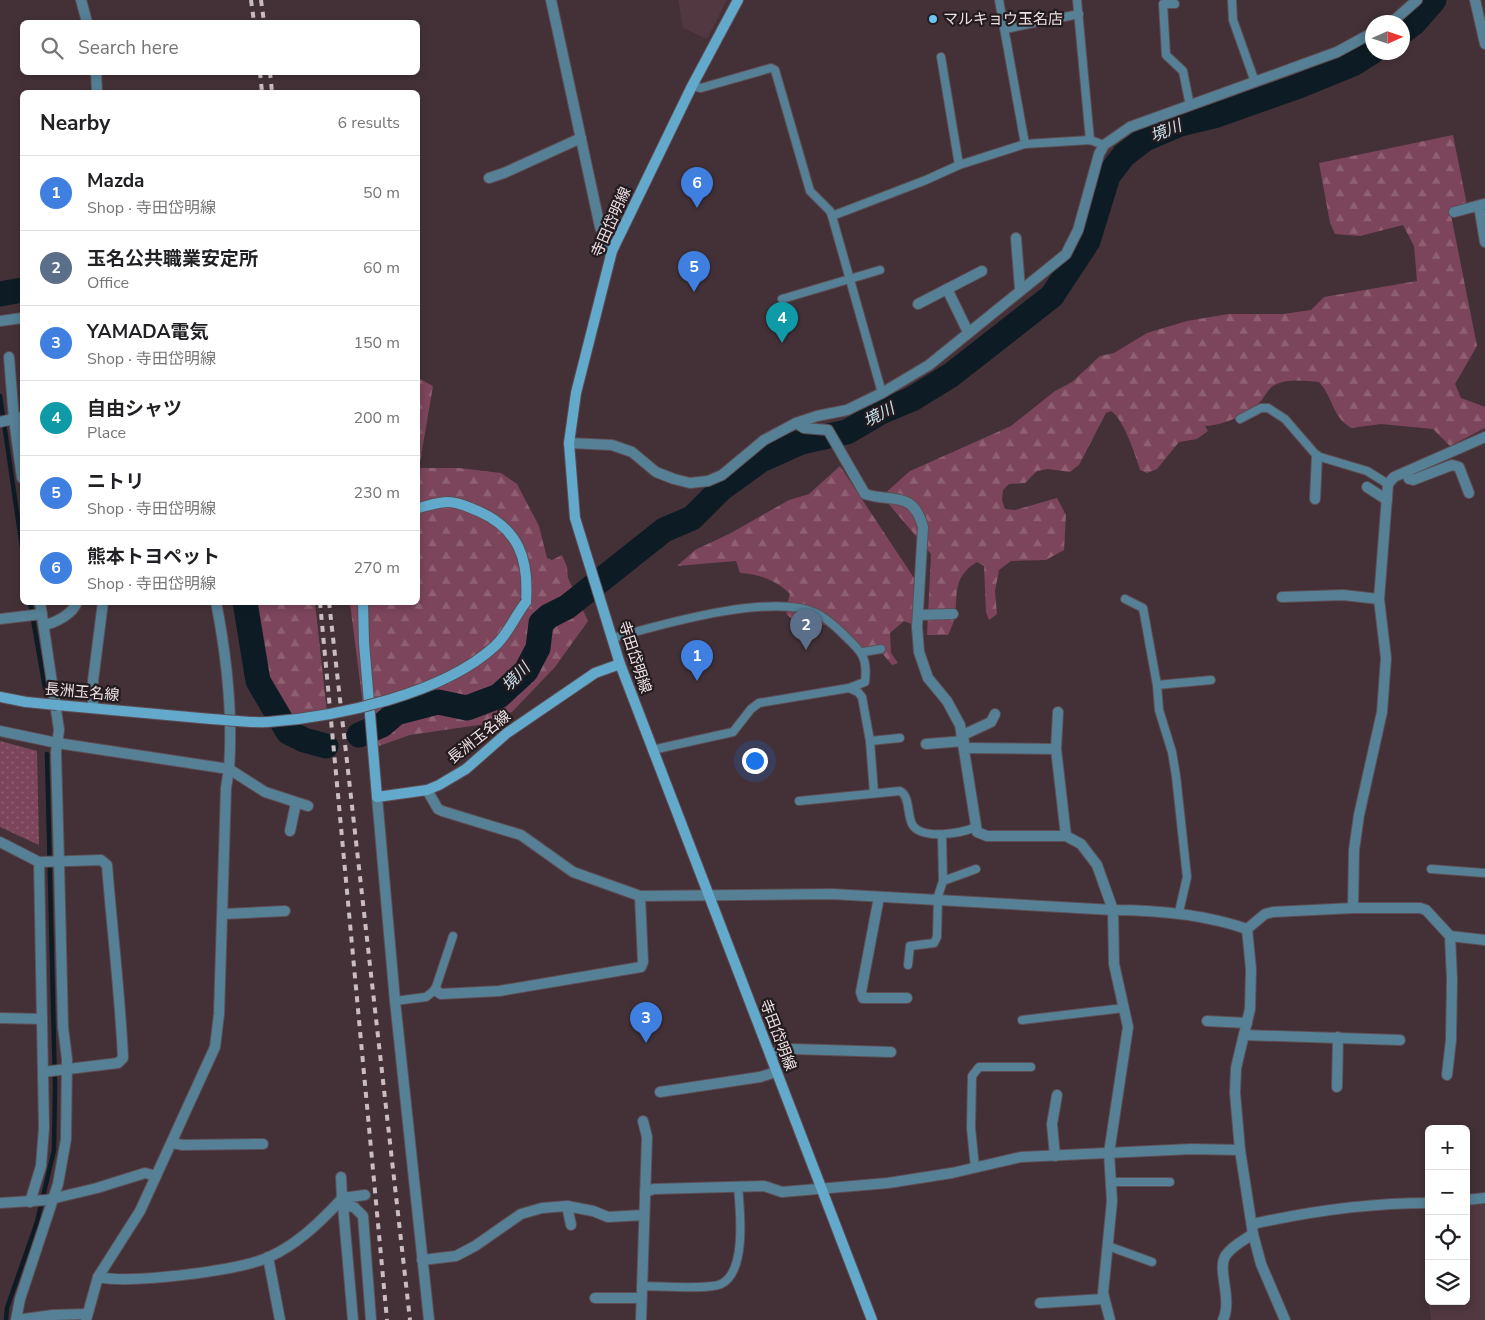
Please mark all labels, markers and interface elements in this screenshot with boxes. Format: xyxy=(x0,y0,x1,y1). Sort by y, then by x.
place label: マルキョウ玉名店 xyxy=(943,9,1063,29)
marker: マルキョウ玉名店 xyxy=(927,13,939,25)
north arrow xyxy=(1365,15,1410,60)
search box xyxy=(20,20,420,75)
icon: search xyxy=(38,34,66,62)
text: Search here xyxy=(78,35,179,61)
text: Nearby xyxy=(40,109,110,137)
text: 6 results xyxy=(338,112,400,134)
water label: 境川 xyxy=(1147,114,1187,147)
pin: 6 xyxy=(681,167,713,208)
text: Mazda xyxy=(87,168,145,194)
text: 1 xyxy=(51,182,61,204)
text: 50 m xyxy=(363,182,400,204)
street label: 寺田岱明線 xyxy=(587,184,635,260)
text: Shop · 寺田岱明線 xyxy=(87,197,216,219)
text: 玉名公共職業安定所 xyxy=(87,246,258,272)
pin: 5 xyxy=(678,251,710,292)
text: 2 xyxy=(51,257,61,279)
text: 60 m xyxy=(363,257,400,279)
text: Office xyxy=(87,272,129,294)
pin: 4 xyxy=(766,302,798,343)
text: YAMADA電気 xyxy=(87,319,209,345)
text: 3 xyxy=(51,332,61,354)
text: 150 m xyxy=(353,332,400,354)
text: Shop · 寺田岱明線 xyxy=(87,348,216,370)
text: 自由シャツ xyxy=(87,396,182,422)
water label: 境川 xyxy=(860,397,900,432)
text: 4 xyxy=(51,407,61,429)
text: 200 m xyxy=(353,407,400,429)
text: Place xyxy=(87,422,126,444)
text: ニトリ xyxy=(87,469,144,495)
text: 5 xyxy=(51,482,61,504)
text: 230 m xyxy=(353,482,400,504)
text: Shop · 寺田岱明線 xyxy=(87,498,216,520)
text: 熊本トヨペット xyxy=(87,544,220,570)
text: 6 xyxy=(51,557,61,579)
text: 270 m xyxy=(353,557,400,579)
text: Shop · 寺田岱明線 xyxy=(87,573,216,595)
pin: 2 xyxy=(790,609,822,650)
street label: 寺田岱明線 xyxy=(614,618,656,696)
pin: 1 xyxy=(681,640,713,681)
water label: 境川 xyxy=(497,656,536,696)
street label: 長洲玉名線 xyxy=(44,679,120,705)
street label: 長洲玉名線 xyxy=(443,706,515,768)
your location xyxy=(742,748,768,774)
street label: 寺田岱明線 xyxy=(755,996,801,1074)
pin: 3 xyxy=(630,1002,662,1043)
map controls xyxy=(1425,1125,1470,1305)
button: + xyxy=(1425,1125,1470,1170)
button: − xyxy=(1425,1170,1470,1215)
button: locate xyxy=(1425,1215,1470,1260)
button: layers xyxy=(1425,1260,1470,1305)

